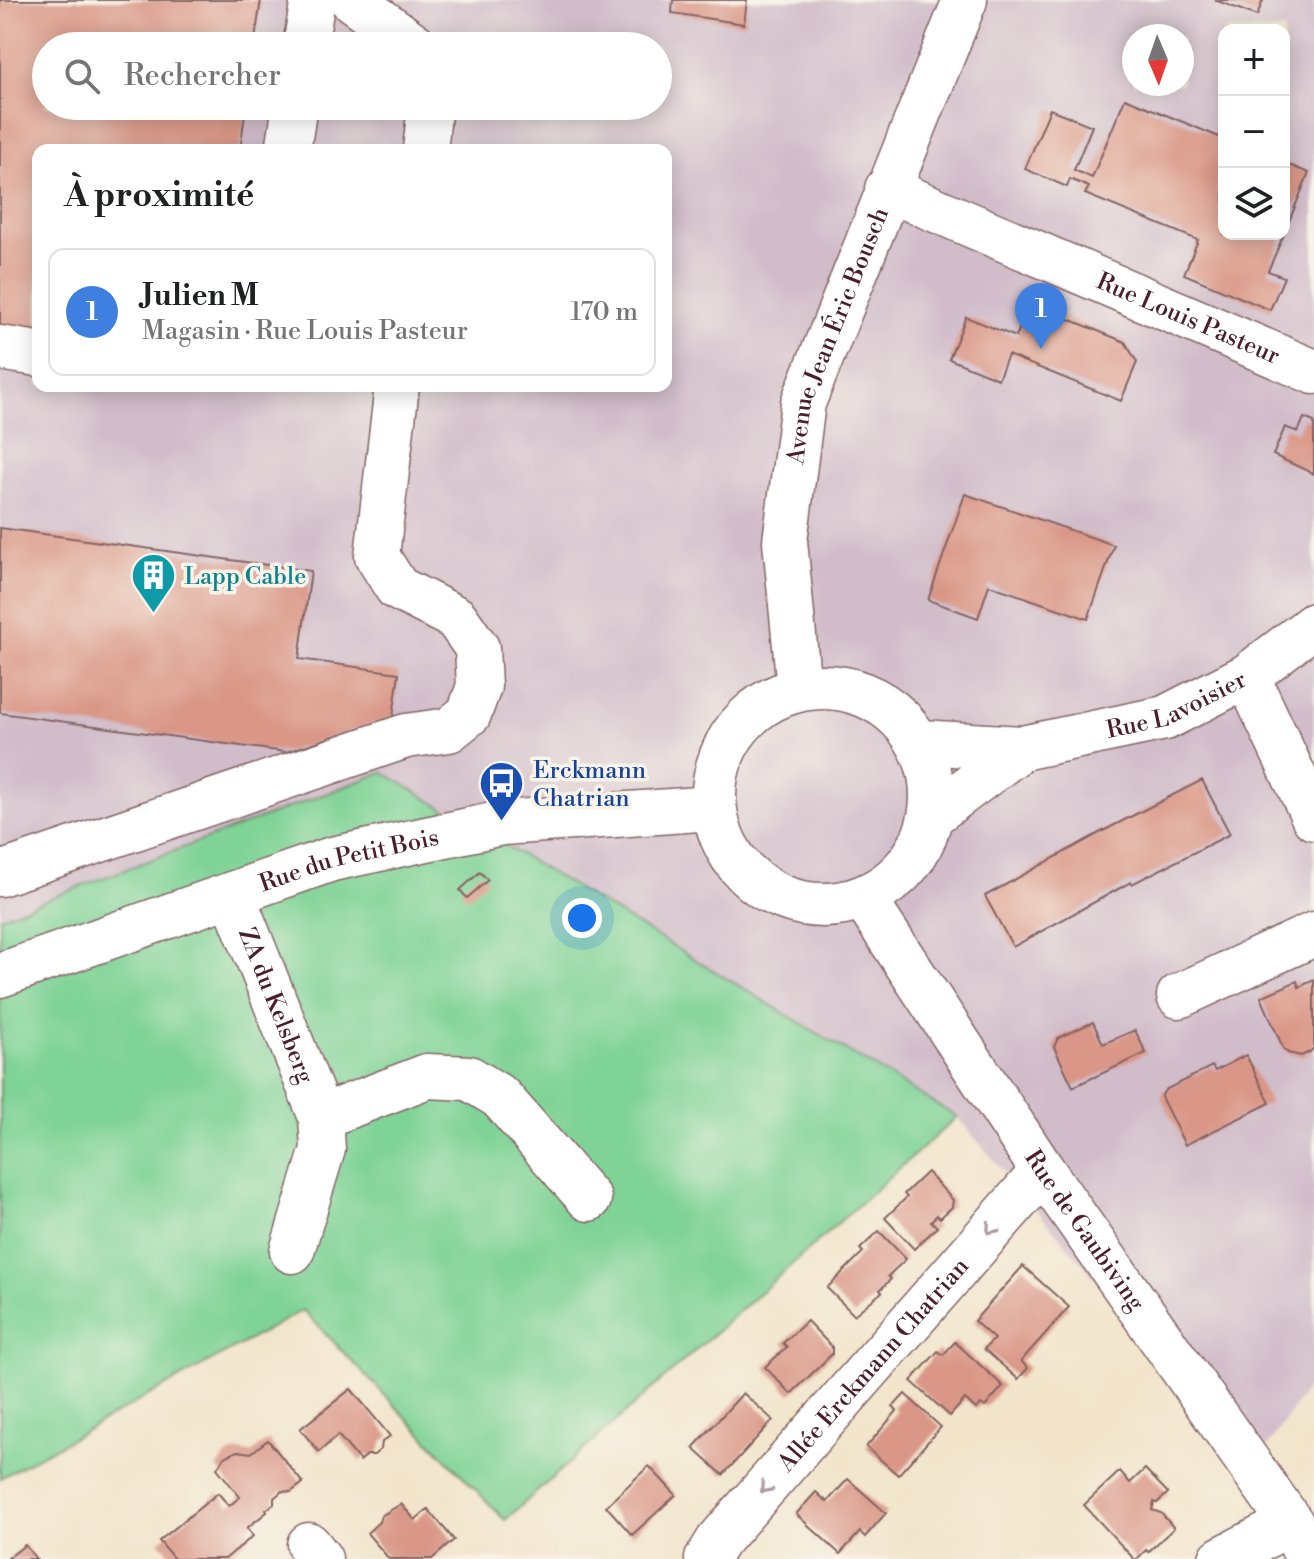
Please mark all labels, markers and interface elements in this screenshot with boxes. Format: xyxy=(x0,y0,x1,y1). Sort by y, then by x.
north arrow xyxy=(1122,24,1194,96)
map controls xyxy=(1218,24,1290,240)
button: + xyxy=(1218,24,1290,96)
search box xyxy=(32,32,672,120)
icon: search xyxy=(60,54,104,98)
text: Rechercher xyxy=(124,57,281,95)
button: − xyxy=(1218,96,1290,168)
button: layers xyxy=(1218,168,1290,240)
text: À proximité xyxy=(64,175,254,217)
street label: Avenue Jean Éric Bousch xyxy=(781,203,896,467)
street label: Rue Louis Pasteur xyxy=(1092,267,1284,372)
text: Julien M xyxy=(142,277,259,315)
pin: 1 xyxy=(1015,283,1067,349)
text: 1 xyxy=(86,296,98,328)
text: 170 m xyxy=(570,296,638,328)
text: Magasin · Rue Louis Pasteur xyxy=(142,315,468,347)
building icon: Lapp Cable xyxy=(129,552,177,615)
place label: Lapp Cable xyxy=(184,562,306,592)
street label: Rue Lavoisier xyxy=(1104,665,1252,746)
place label: Erckmann Chatrian xyxy=(533,756,646,814)
bus stop icon: Erckmann Chatrian xyxy=(478,760,526,823)
street label: Rue du Petit Bois xyxy=(255,823,442,899)
your location xyxy=(562,898,602,938)
street label: ZA du Kelsberg xyxy=(231,924,320,1088)
street label: Rue de Gaubiving xyxy=(1017,1144,1151,1317)
one-way arrow xyxy=(987,1220,1001,1235)
street label: Allée Erckmann Chatrian xyxy=(771,1252,976,1479)
one-way arrow xyxy=(760,1478,774,1493)

